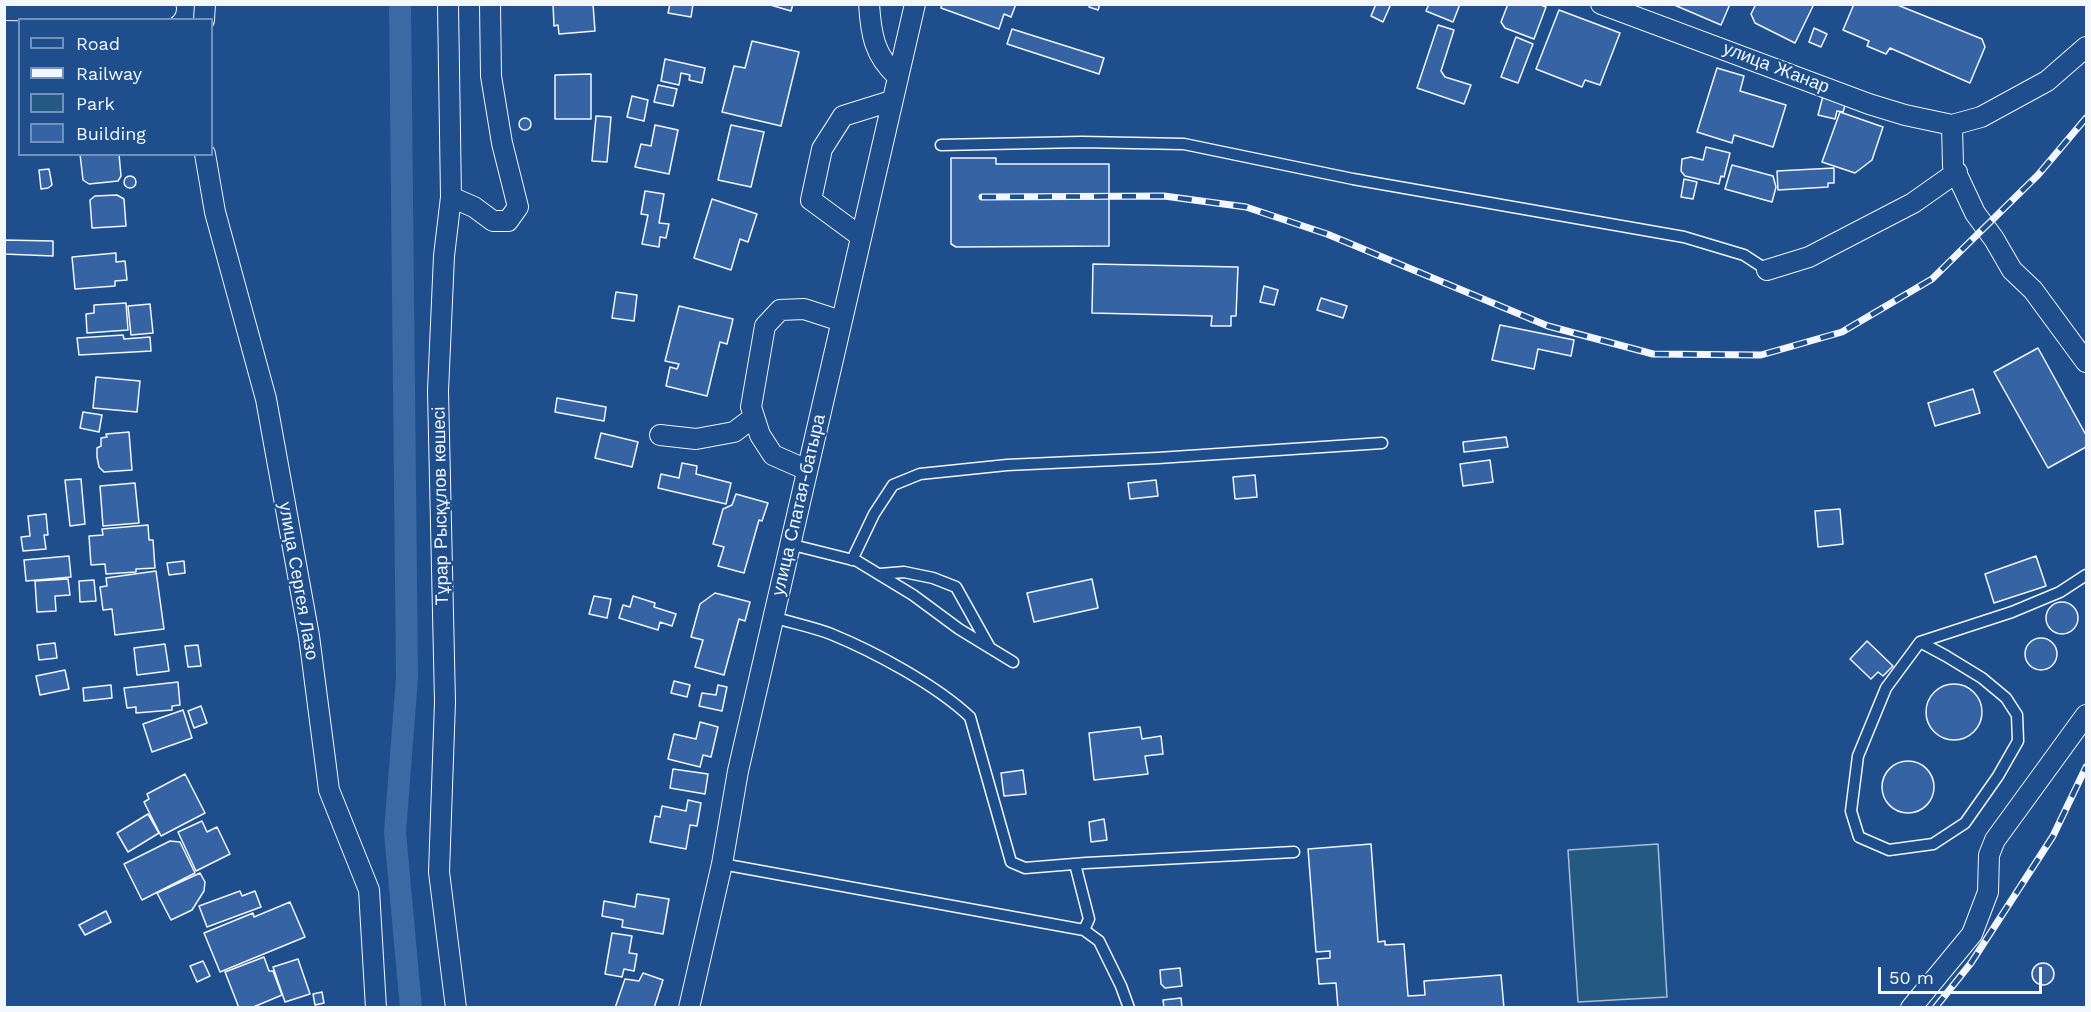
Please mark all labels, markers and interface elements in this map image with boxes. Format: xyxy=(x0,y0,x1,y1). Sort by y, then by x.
legend xyxy=(18,18,213,156)
text: Road xyxy=(76,33,120,54)
street label: улица Жанар xyxy=(1720,38,1832,98)
text: Railway xyxy=(76,63,142,84)
text: Park xyxy=(76,93,115,114)
text: Building xyxy=(76,123,146,144)
street label: Тұрар Рысқұлов көшесі xyxy=(428,406,454,606)
street label: улица Спатая-батыра xyxy=(768,412,830,598)
street label: улица Сергея Лазо xyxy=(273,500,323,662)
scale bar xyxy=(1881,955,2044,993)
text: 50 m xyxy=(1889,967,1934,988)

